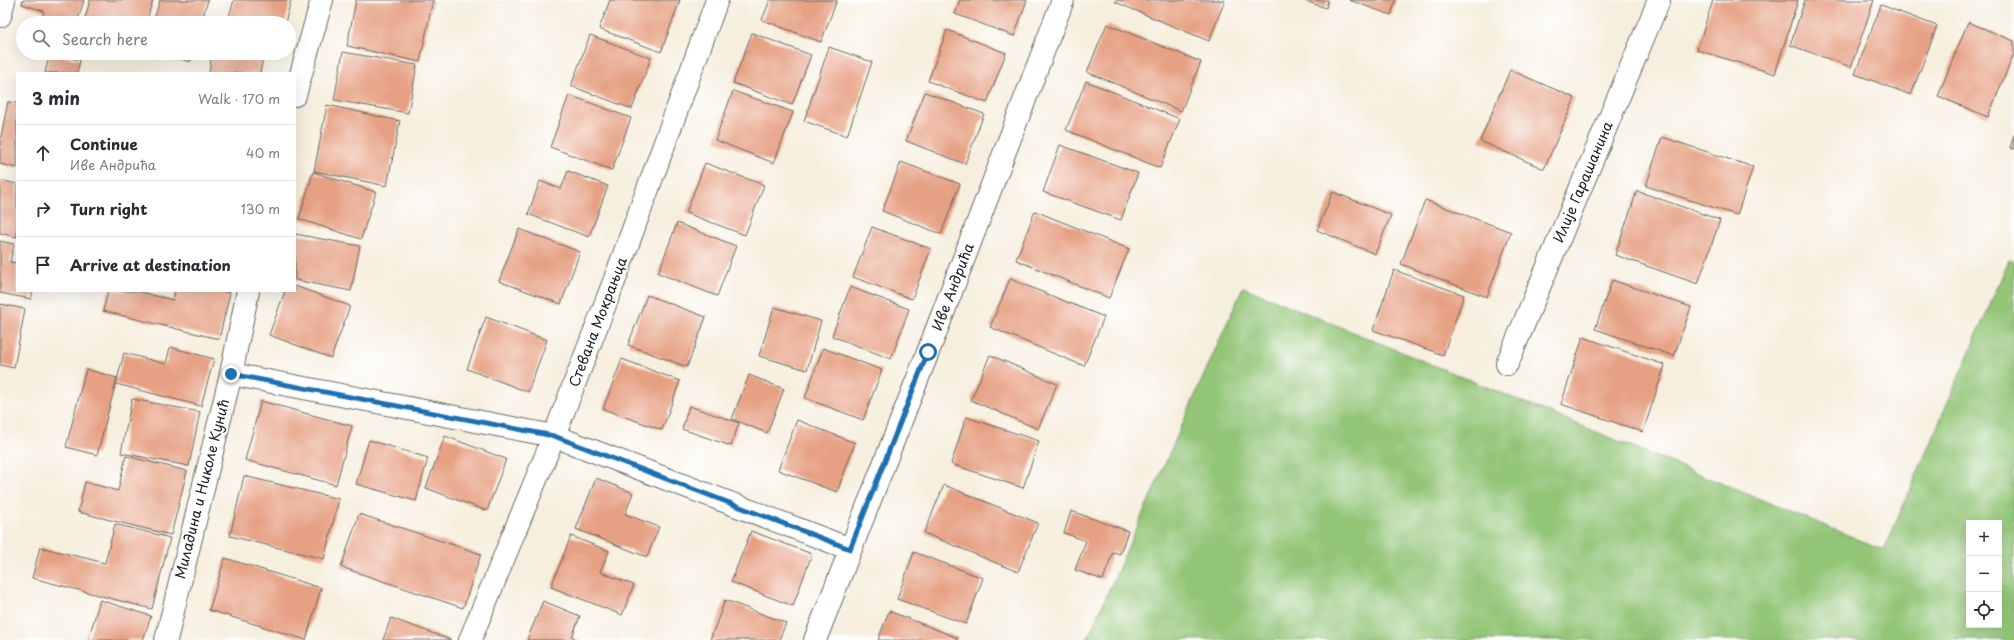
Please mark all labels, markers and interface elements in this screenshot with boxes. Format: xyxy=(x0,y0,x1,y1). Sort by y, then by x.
search box xyxy=(16,16,296,60)
icon: search xyxy=(30,27,52,49)
text: Search here xyxy=(62,27,148,50)
text: 3 min xyxy=(32,85,80,111)
text: Walk · 170 m xyxy=(198,89,280,108)
street label: Илије Гарашанина xyxy=(1547,118,1618,246)
text: Continue xyxy=(70,132,138,155)
icon: ahead xyxy=(32,142,54,164)
text: 40 m xyxy=(246,143,280,162)
text: Иве Андрића xyxy=(70,155,156,174)
text: Turn right xyxy=(70,197,147,220)
icon: right xyxy=(32,198,54,220)
text: 130 m xyxy=(241,199,280,218)
street label: Иве Андрића xyxy=(926,240,979,334)
text: Arrive at destination xyxy=(70,253,231,276)
street label: Стевана Мокрањца xyxy=(563,253,632,390)
icon: arrive xyxy=(32,254,54,276)
route start xyxy=(919,343,937,361)
route end xyxy=(222,365,240,383)
street label: Миладина и Николе Кунић xyxy=(169,397,234,581)
map controls xyxy=(1966,520,2002,628)
button: + xyxy=(1966,520,2002,556)
button: − xyxy=(1966,556,2002,592)
button: locate xyxy=(1966,592,2002,628)

